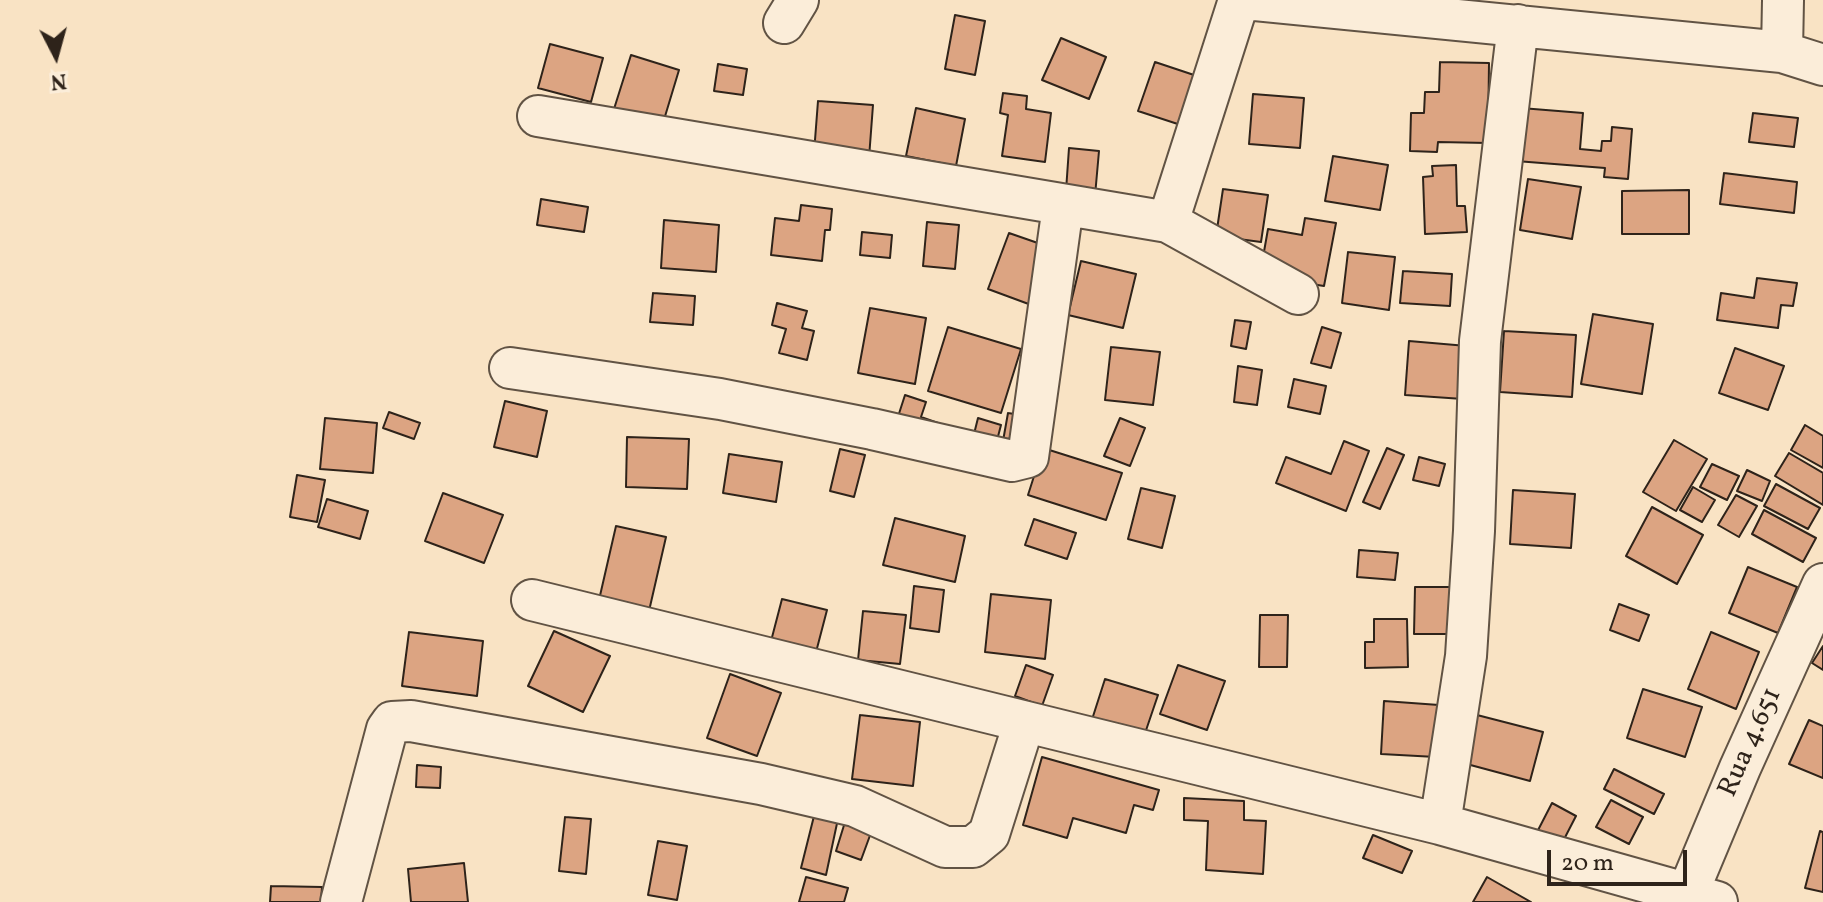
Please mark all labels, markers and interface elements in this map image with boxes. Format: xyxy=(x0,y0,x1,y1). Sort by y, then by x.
north arrow xyxy=(16,16,96,96)
text: N xyxy=(49,64,68,97)
street label: Rua 4.651 xyxy=(1713,683,1791,803)
scale bar xyxy=(1551,834,1691,884)
text: 20 m xyxy=(1561,847,1614,881)

